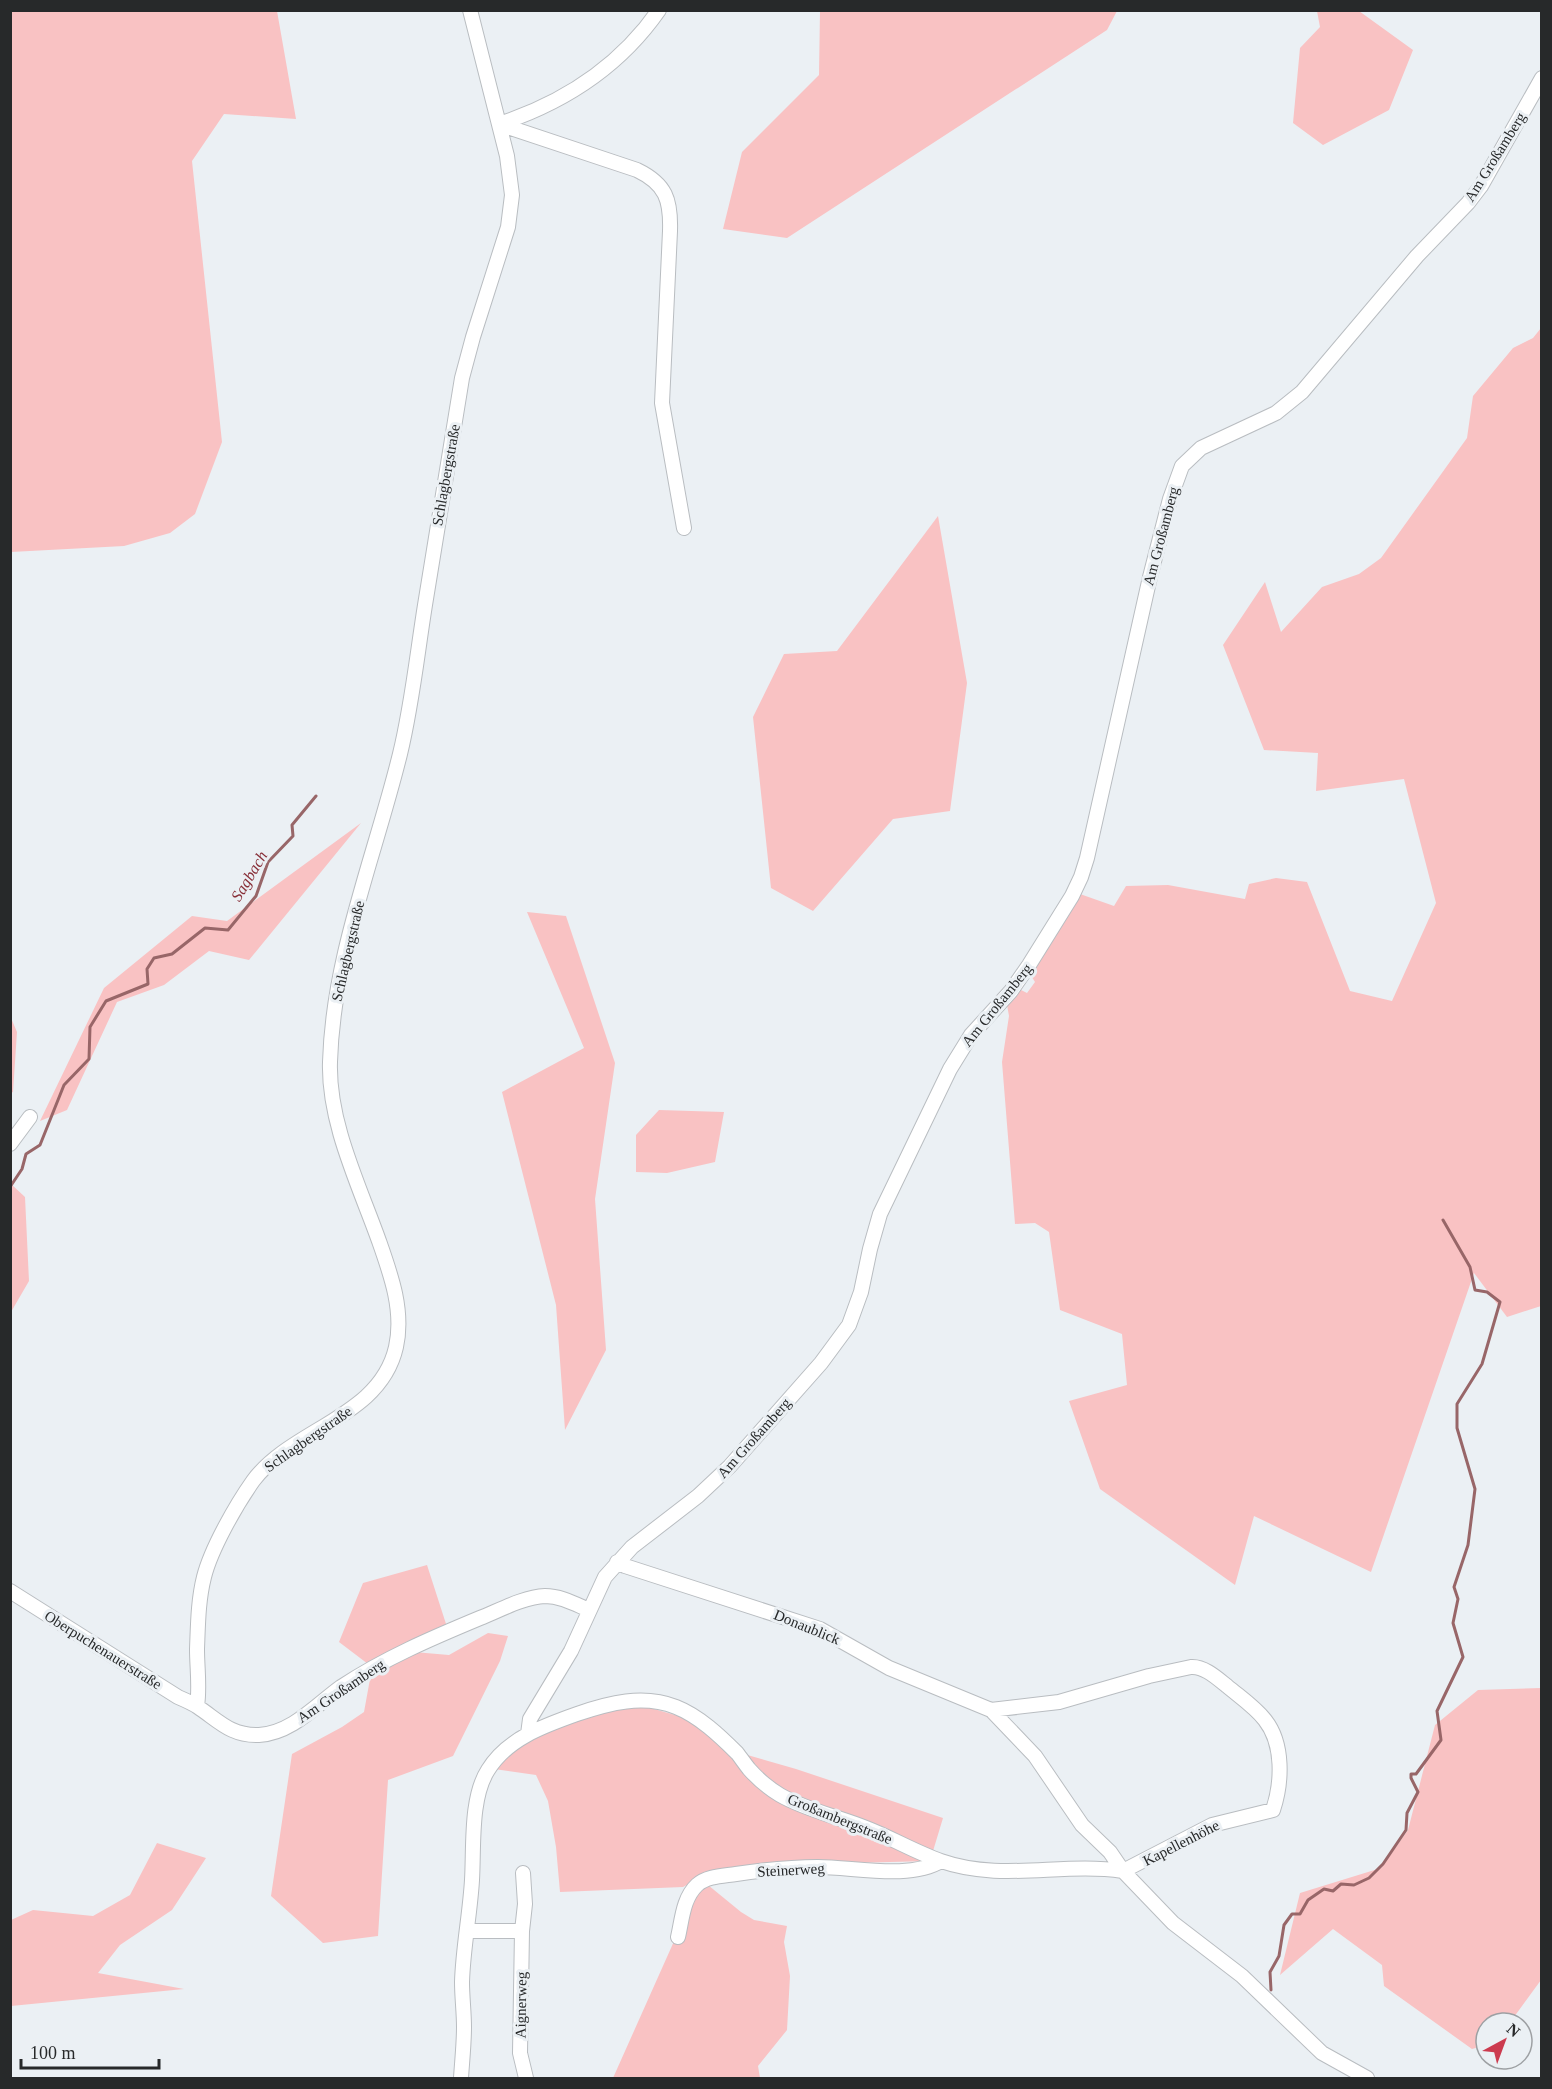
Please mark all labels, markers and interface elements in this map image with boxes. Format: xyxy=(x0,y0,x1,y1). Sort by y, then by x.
street label: Am Großamberg xyxy=(1461,109,1529,204)
street label: Schlagbergstraße xyxy=(429,423,463,527)
street label: Am Großamberg xyxy=(1140,484,1182,587)
water label: Sagbach xyxy=(228,848,271,905)
street label: Schlagbergstraße xyxy=(329,899,367,1003)
street label: Am Großamberg xyxy=(959,960,1036,1050)
street label: Am Großamberg xyxy=(714,1394,794,1481)
street label: Schlagbergstraße xyxy=(261,1403,355,1475)
street label: Donaublick xyxy=(772,1606,843,1648)
street label: Oberpuchenauerstraße xyxy=(42,1607,165,1693)
street label: Am Großamberg xyxy=(294,1656,388,1726)
street label: Großambergstraße xyxy=(785,1791,895,1847)
street label: Kapellenhöhe xyxy=(1140,1817,1222,1869)
street label: Steinerweg xyxy=(757,1860,826,1880)
street label: Aignerweg xyxy=(512,1971,530,2038)
north arrow xyxy=(1474,2011,1534,2071)
text: N xyxy=(1504,2020,1524,2041)
scale bar xyxy=(21,2032,159,2070)
text: 100 m xyxy=(30,2043,76,2063)

